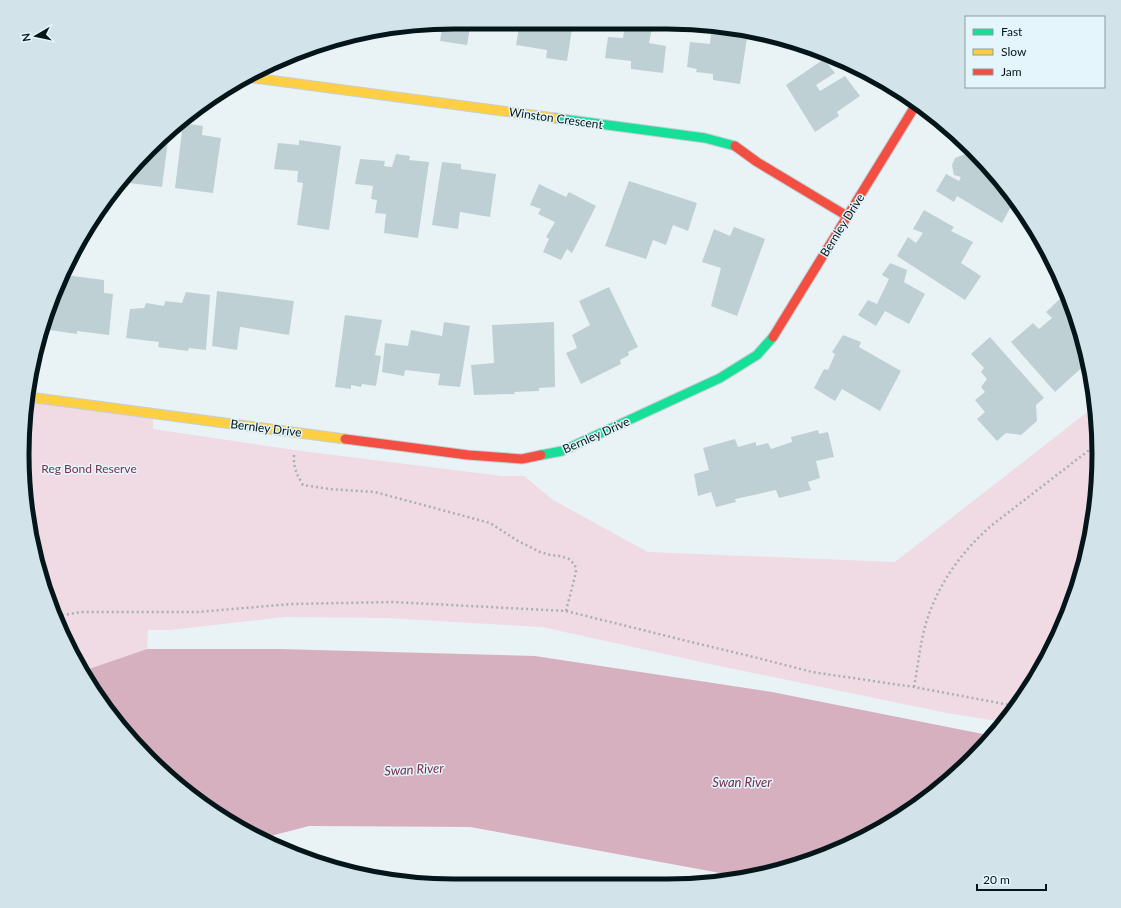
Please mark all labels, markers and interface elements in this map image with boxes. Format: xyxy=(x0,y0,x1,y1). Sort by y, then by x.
north arrow xyxy=(16,16,56,56)
legend xyxy=(965,16,1105,88)
text: Fast xyxy=(1001,24,1023,39)
text: N xyxy=(19,32,33,43)
text: Slow xyxy=(1001,44,1027,59)
text: Jam xyxy=(1001,64,1022,79)
street label: Winston Crescent xyxy=(508,104,605,132)
street label: Bernley Drive xyxy=(817,191,867,259)
street label: Bernley Drive xyxy=(560,414,632,456)
street label: Bernley Drive xyxy=(230,416,302,440)
park label: Reg Bond Reserve xyxy=(41,461,137,476)
water label: Swan River xyxy=(384,759,445,779)
water label: Swan River xyxy=(712,774,772,790)
scale bar xyxy=(977,866,1046,892)
text: 20 m xyxy=(983,872,1010,887)

